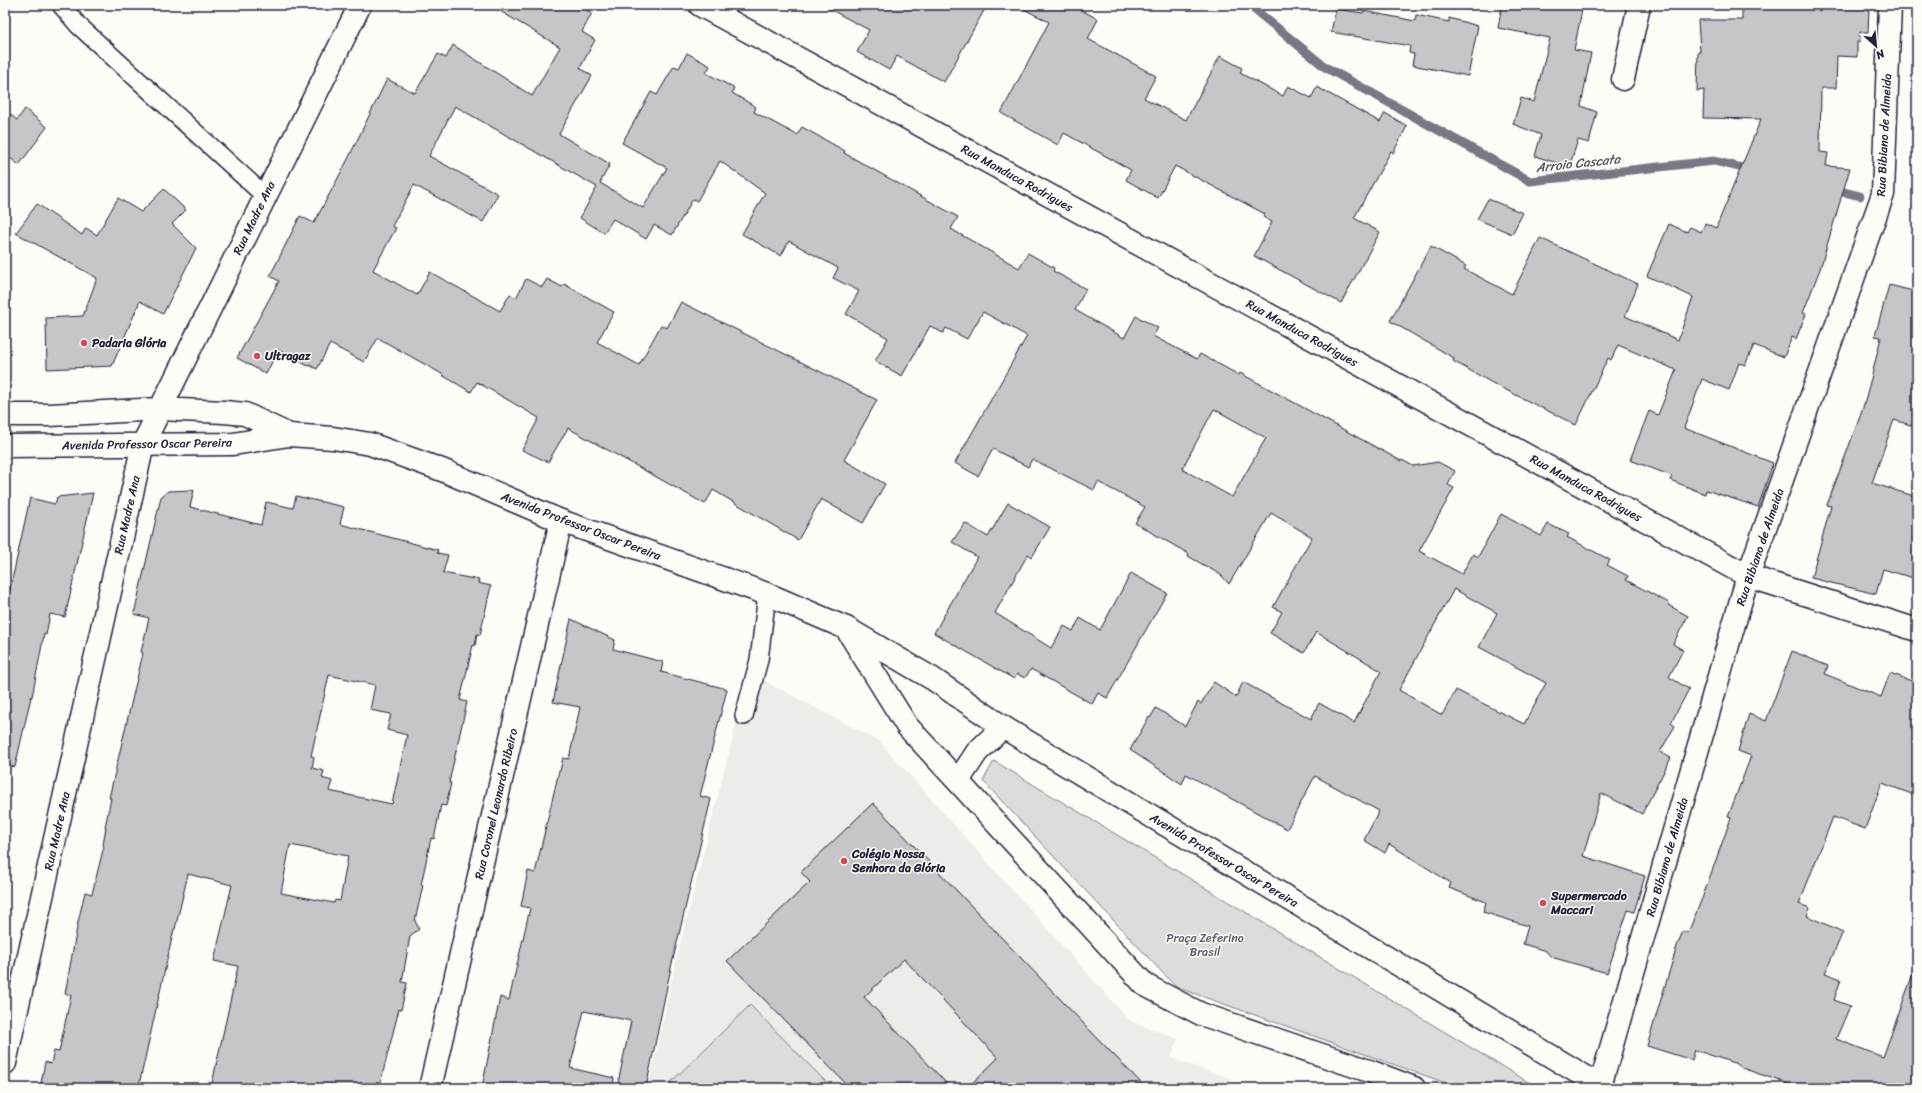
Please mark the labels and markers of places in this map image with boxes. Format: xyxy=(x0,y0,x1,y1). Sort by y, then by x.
place label: Padaria Glória xyxy=(92,332,167,354)
marker: Padaria Glória xyxy=(79,338,89,348)
place label: Ultragaz xyxy=(265,345,312,367)
marker: Ultragaz xyxy=(252,351,262,361)
place label: Colégio Nossa Senhora da Glória xyxy=(851,843,946,879)
marker: Colégio Nossa Senhora da Glória xyxy=(839,856,849,866)
place label: Supermercado Maccari xyxy=(1550,885,1628,921)
marker: Supermercado Maccari xyxy=(1538,898,1548,908)

